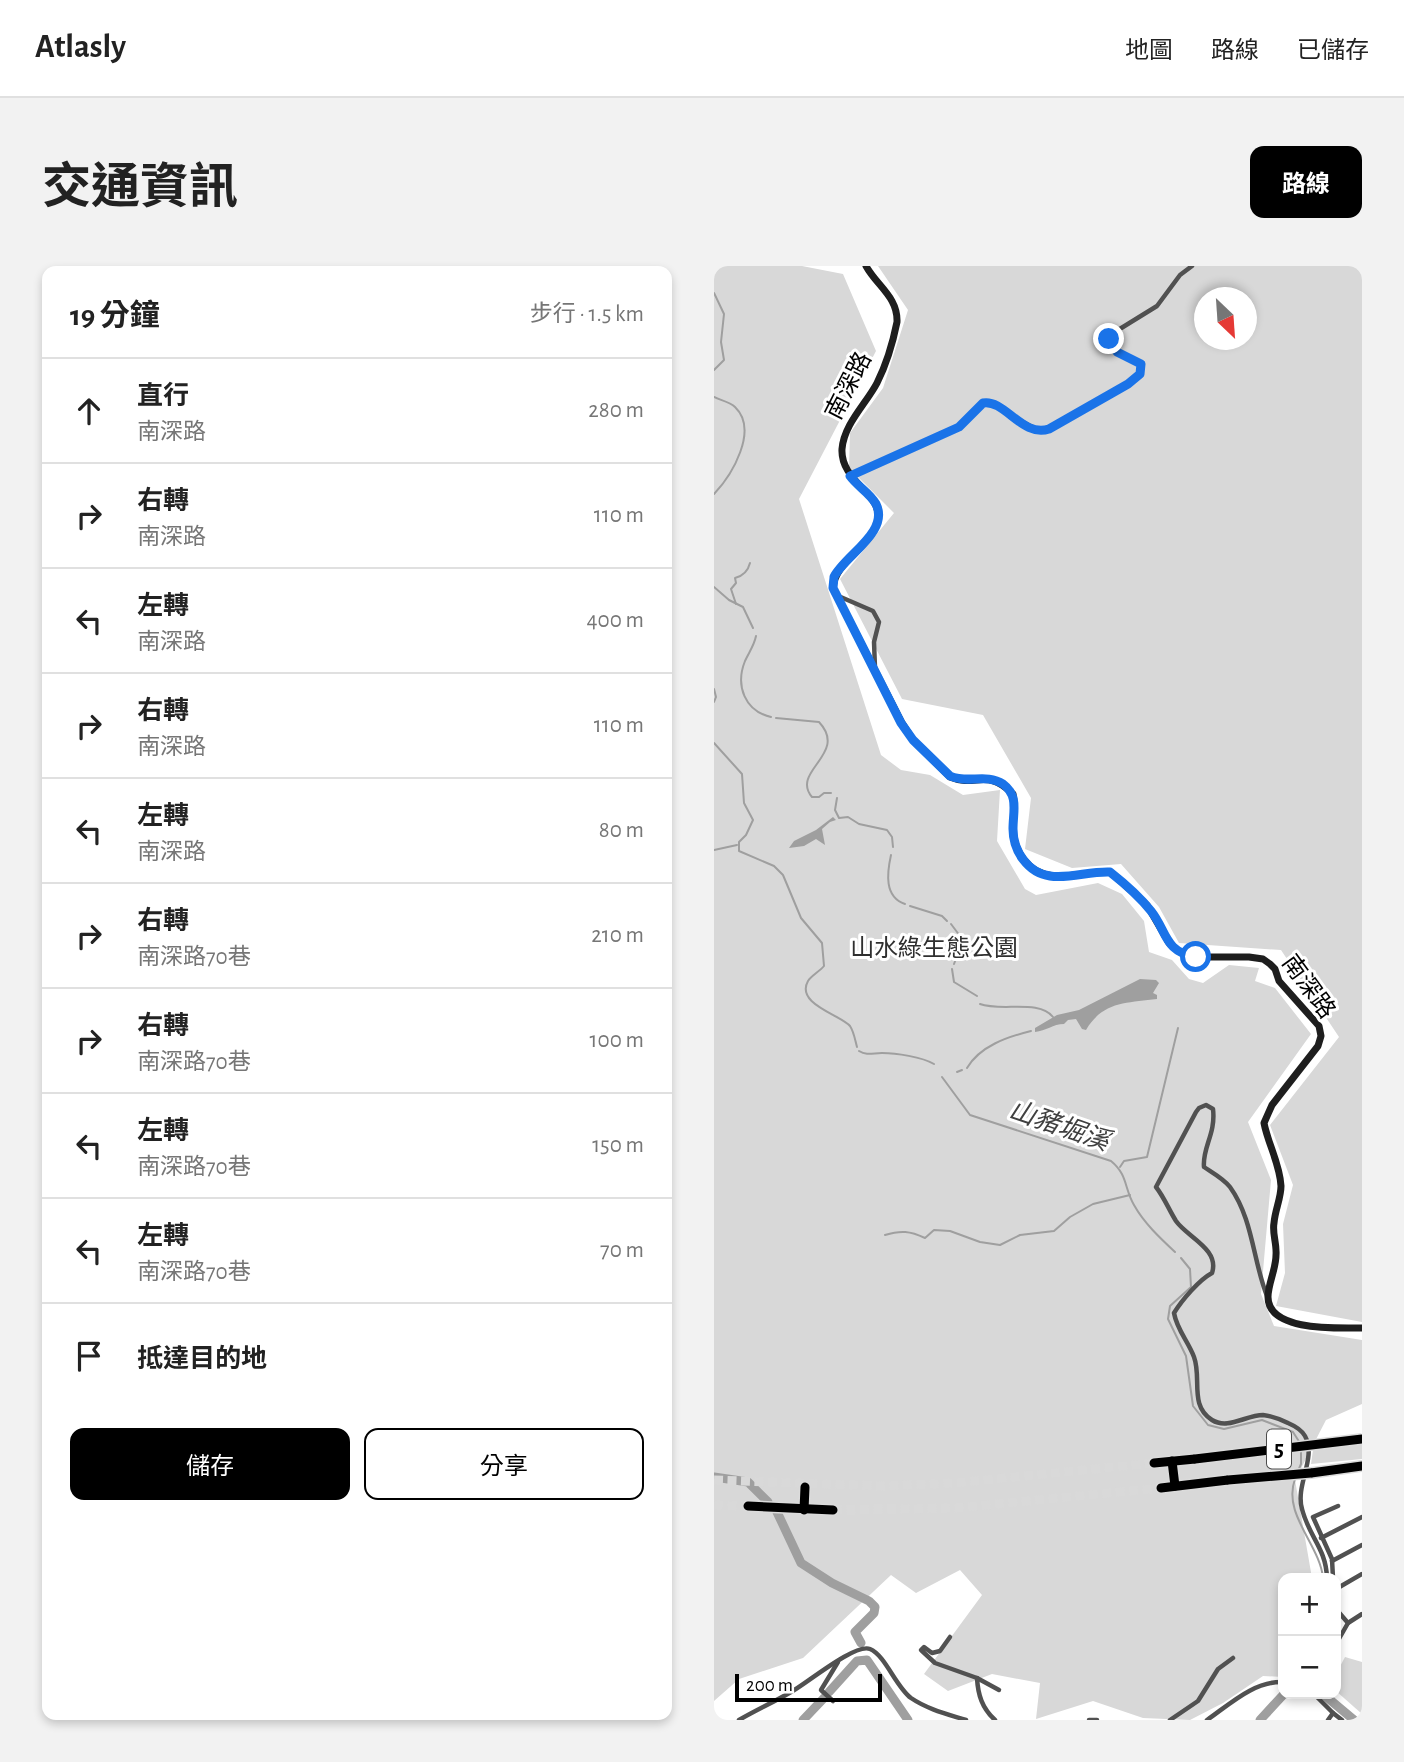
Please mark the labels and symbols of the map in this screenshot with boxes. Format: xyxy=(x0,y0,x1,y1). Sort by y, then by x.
north arrow xyxy=(1194,287,1257,350)
route end xyxy=(1093,323,1124,354)
street label: 南深路 xyxy=(820,348,876,424)
park label: 山水綠生態公園 xyxy=(850,935,1018,961)
route start xyxy=(1180,941,1211,972)
street label: 南深路 xyxy=(1277,950,1340,1023)
water label: 山豬堀溪 xyxy=(1006,1096,1116,1157)
road number: 5 xyxy=(1267,1430,1291,1468)
scale bar xyxy=(735,1671,882,1703)

